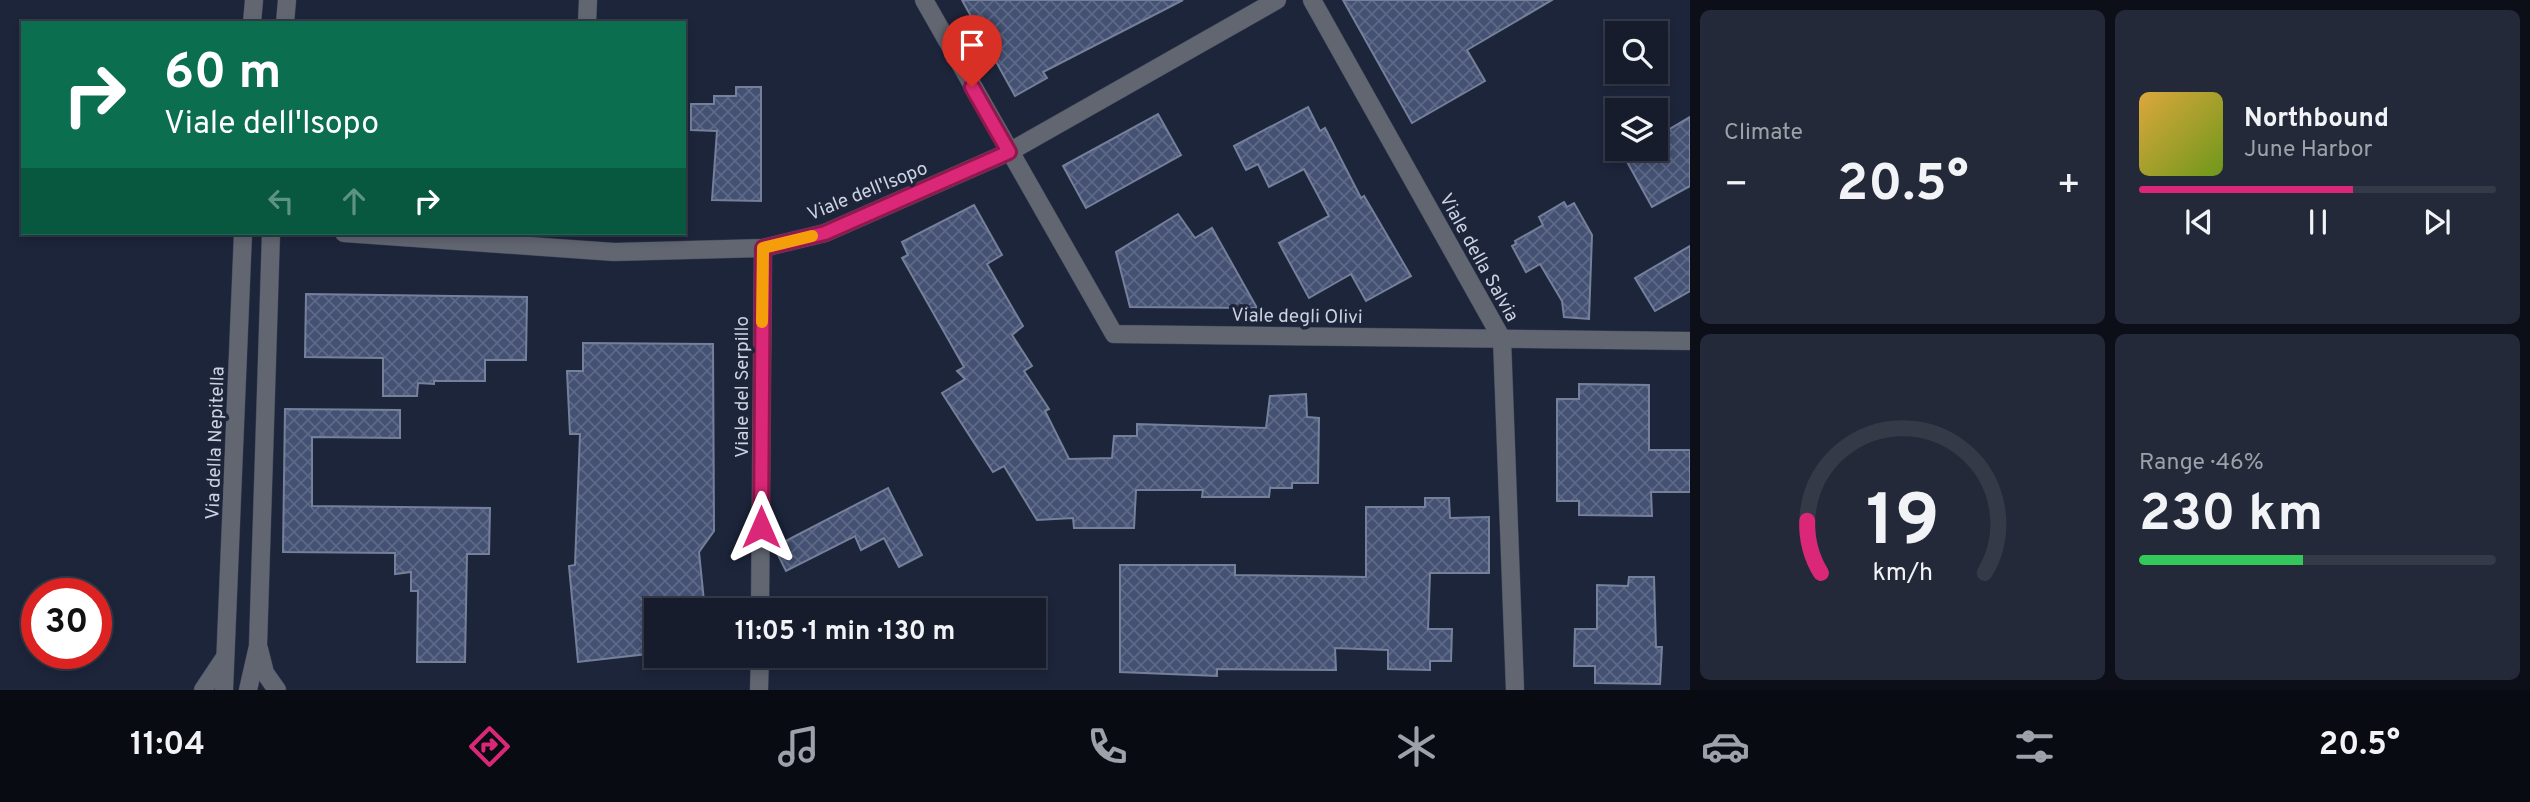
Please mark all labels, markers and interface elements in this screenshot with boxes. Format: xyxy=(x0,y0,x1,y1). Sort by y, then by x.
pin xyxy=(942,15,1002,87)
map controls xyxy=(1605,21,1668,161)
button: search xyxy=(1605,21,1668,84)
icon: arrive xyxy=(953,26,991,64)
text: 60 m xyxy=(164,44,282,106)
icon: right xyxy=(49,49,140,140)
button: layers xyxy=(1605,98,1668,161)
text: Northbound xyxy=(2244,103,2389,136)
text: Viale dell'Isopo xyxy=(164,105,379,145)
text: Climate xyxy=(1724,119,1803,148)
text: June Harbor xyxy=(2244,136,2372,165)
text: 20.5° xyxy=(1836,153,1969,219)
street label: Viale dell'Isopo xyxy=(804,157,931,227)
text: − xyxy=(1724,162,1749,211)
text: + xyxy=(2056,162,2081,211)
icon: left xyxy=(262,182,300,220)
icon: ahead xyxy=(335,182,373,220)
icon: right xyxy=(408,182,446,220)
street label: Viale della Salvia xyxy=(1433,190,1523,326)
icon: previous xyxy=(2180,203,2218,241)
icon: pause xyxy=(2299,203,2337,241)
icon: next xyxy=(2418,203,2456,241)
street label: Viale degli Olivi xyxy=(1231,304,1363,330)
street label: Viale del Serpillo xyxy=(731,316,755,458)
street label: Via della Nepitella xyxy=(201,366,231,520)
text: Range · 46% xyxy=(2139,449,2264,478)
text: 19 xyxy=(1866,479,1939,571)
text: 230 km xyxy=(2139,483,2323,549)
position arrow xyxy=(724,490,798,564)
text: km/h xyxy=(1872,558,1933,590)
speed limit sign: 30 xyxy=(21,578,112,669)
text: 11:05 · 1 min · 130 m xyxy=(735,616,955,649)
icon: directions xyxy=(465,722,514,771)
icon: music xyxy=(774,722,823,771)
icon: phone xyxy=(1083,722,1132,771)
icon: climate xyxy=(1392,722,1441,771)
icon: car xyxy=(1701,722,1750,771)
icon: filters xyxy=(2010,722,2059,771)
text: 11:04 xyxy=(130,726,205,766)
text: 20.5° xyxy=(2319,726,2400,766)

